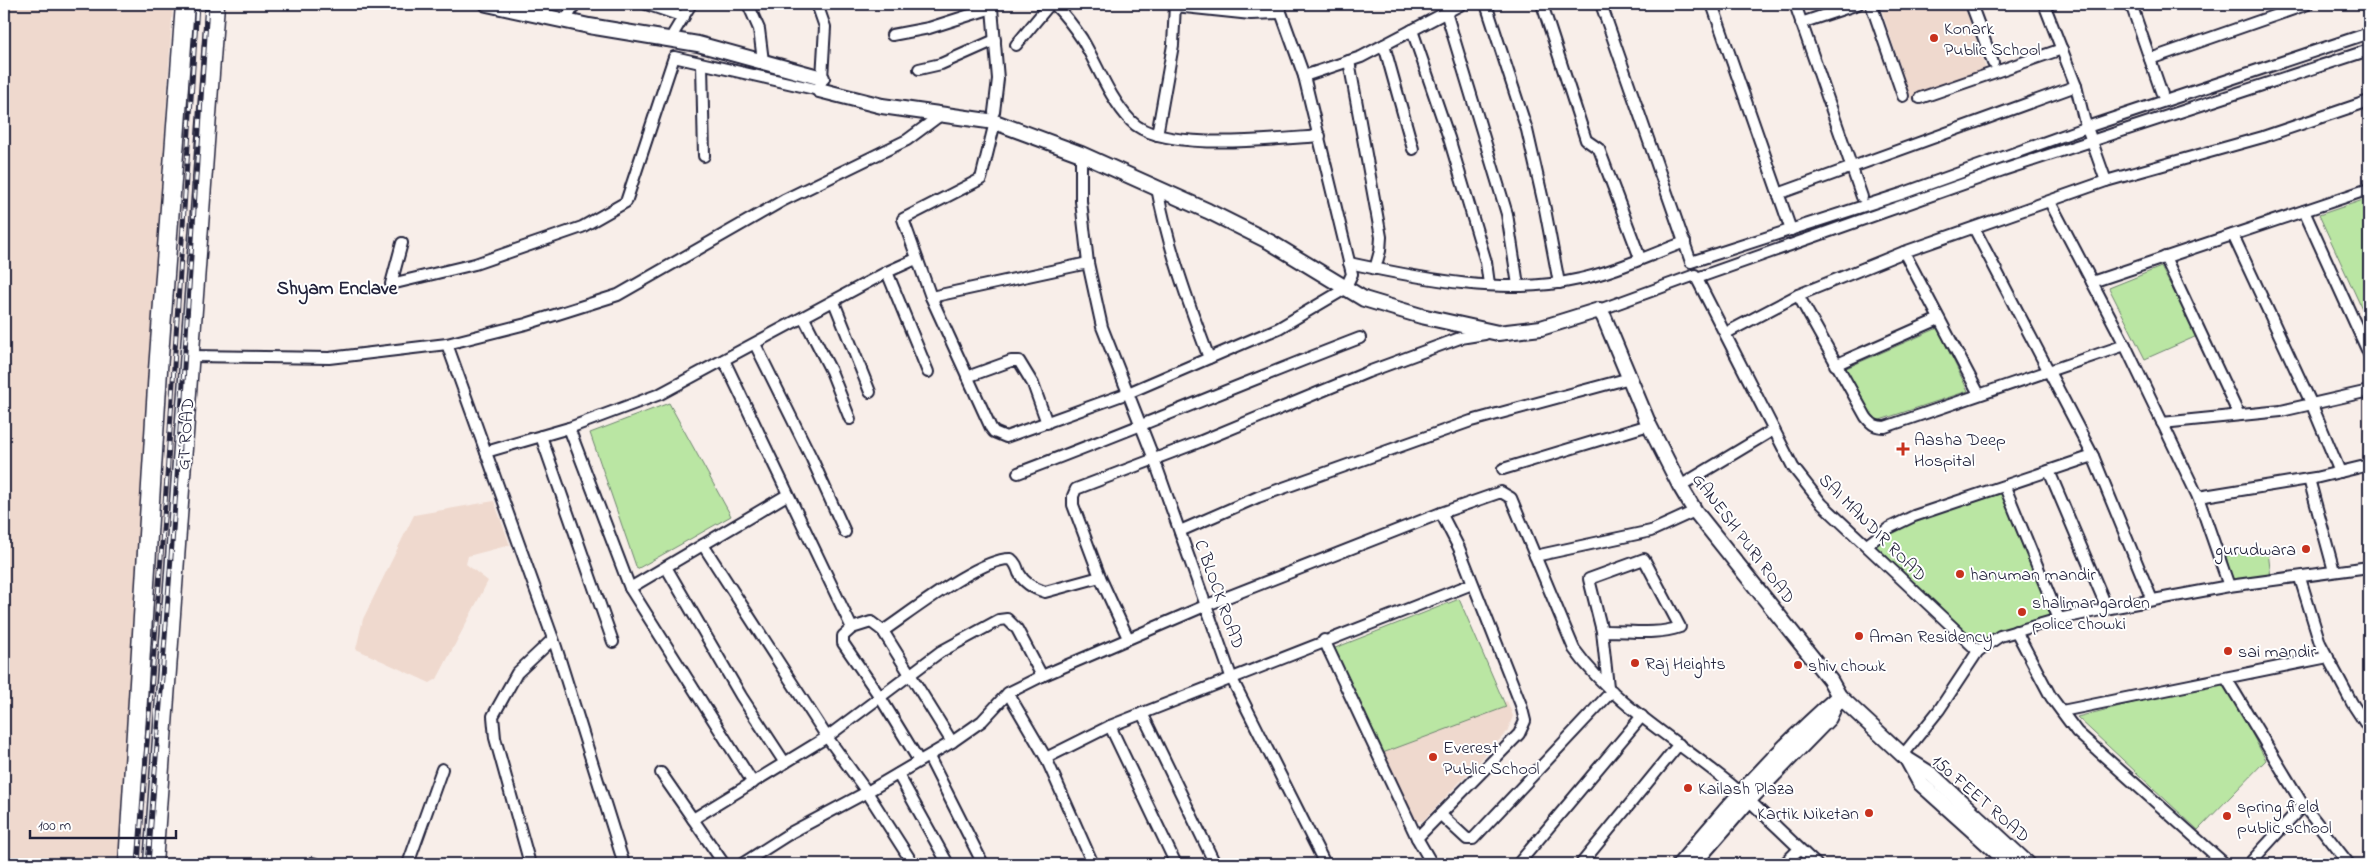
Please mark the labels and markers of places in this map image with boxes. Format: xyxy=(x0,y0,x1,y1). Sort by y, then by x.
place label: Konark Public School xyxy=(1944,17,2041,64)
marker: Konark Public School xyxy=(1928,32,1940,44)
place label: Aasha Deep Hospital xyxy=(1914,428,2006,475)
marker: Aasha Deep Hospital xyxy=(1896,442,1910,456)
place label: gurudwara xyxy=(2214,538,2296,565)
marker: gurudwara xyxy=(2300,543,2312,555)
place label: hanuman mandir xyxy=(1970,563,2096,589)
marker: hanuman mandir xyxy=(1954,568,1966,580)
place label: shalimar garden police chowki xyxy=(2032,591,2150,638)
marker: shalimar garden police chowki xyxy=(2016,606,2028,618)
place label: Aman Residency xyxy=(1869,625,1993,651)
marker: Aman Residency xyxy=(1853,630,1865,642)
place label: sai mandir xyxy=(2238,640,2317,666)
marker: sai mandir xyxy=(2222,645,2234,657)
place label: Raj Heights xyxy=(1645,652,1726,679)
place label: shiv chowk xyxy=(1808,654,1886,680)
marker: Raj Heights xyxy=(1629,657,1641,669)
marker: shiv chowk xyxy=(1792,659,1804,671)
place label: Everest Public School xyxy=(1443,736,1540,783)
marker: Everest Public School xyxy=(1427,751,1439,763)
place label: Kailash Plaza xyxy=(1698,777,1794,803)
marker: Kailash Plaza xyxy=(1682,782,1694,794)
place label: spring field public school xyxy=(2237,795,2332,842)
place label: Kartik Niketan xyxy=(1757,802,1859,828)
marker: Kartik Niketan xyxy=(1863,807,1875,819)
marker: spring field public school xyxy=(2221,810,2233,822)

